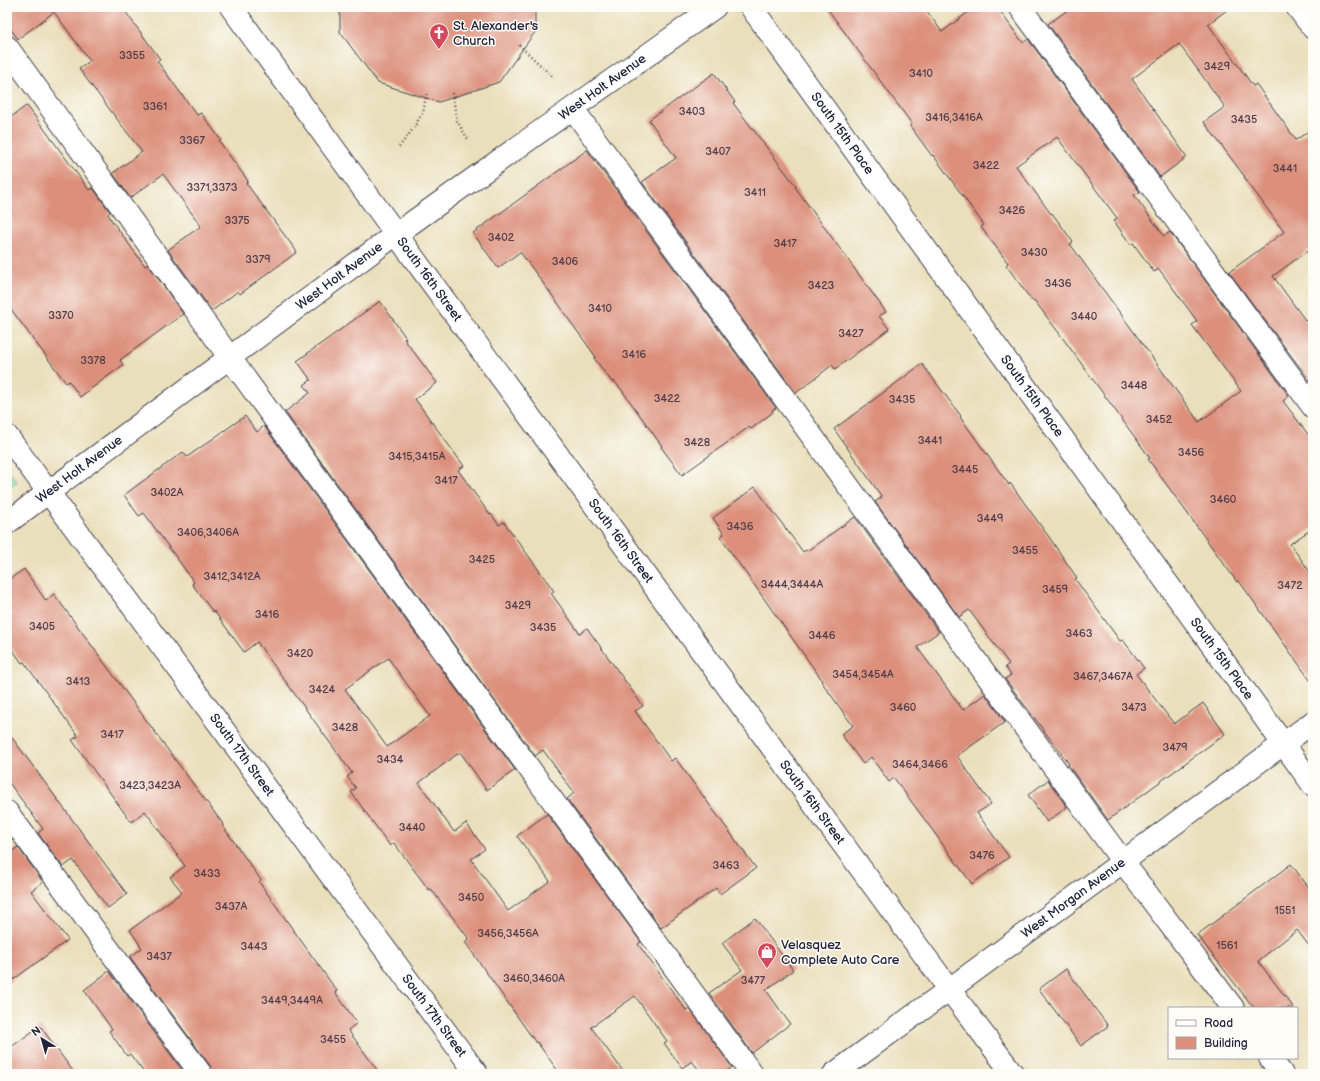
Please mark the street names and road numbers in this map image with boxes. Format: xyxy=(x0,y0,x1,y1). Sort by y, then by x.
street label: West Holt Avenue xyxy=(556,50,650,124)
street label: South 15th Place xyxy=(807,89,877,178)
street label: South 16th Street xyxy=(393,234,465,325)
street label: West Holt Avenue xyxy=(293,239,386,313)
street label: South 15th Place xyxy=(997,352,1067,440)
street label: West Holt Avenue xyxy=(33,432,126,507)
street label: South 16th Street xyxy=(585,496,657,586)
street label: South 15th Place xyxy=(1187,615,1257,703)
street label: South 17th Street xyxy=(206,710,278,799)
street label: South 16th Street xyxy=(776,757,848,847)
street label: West Morgan Avenue xyxy=(1018,854,1129,942)
street label: South 17th Street xyxy=(398,971,470,1060)

